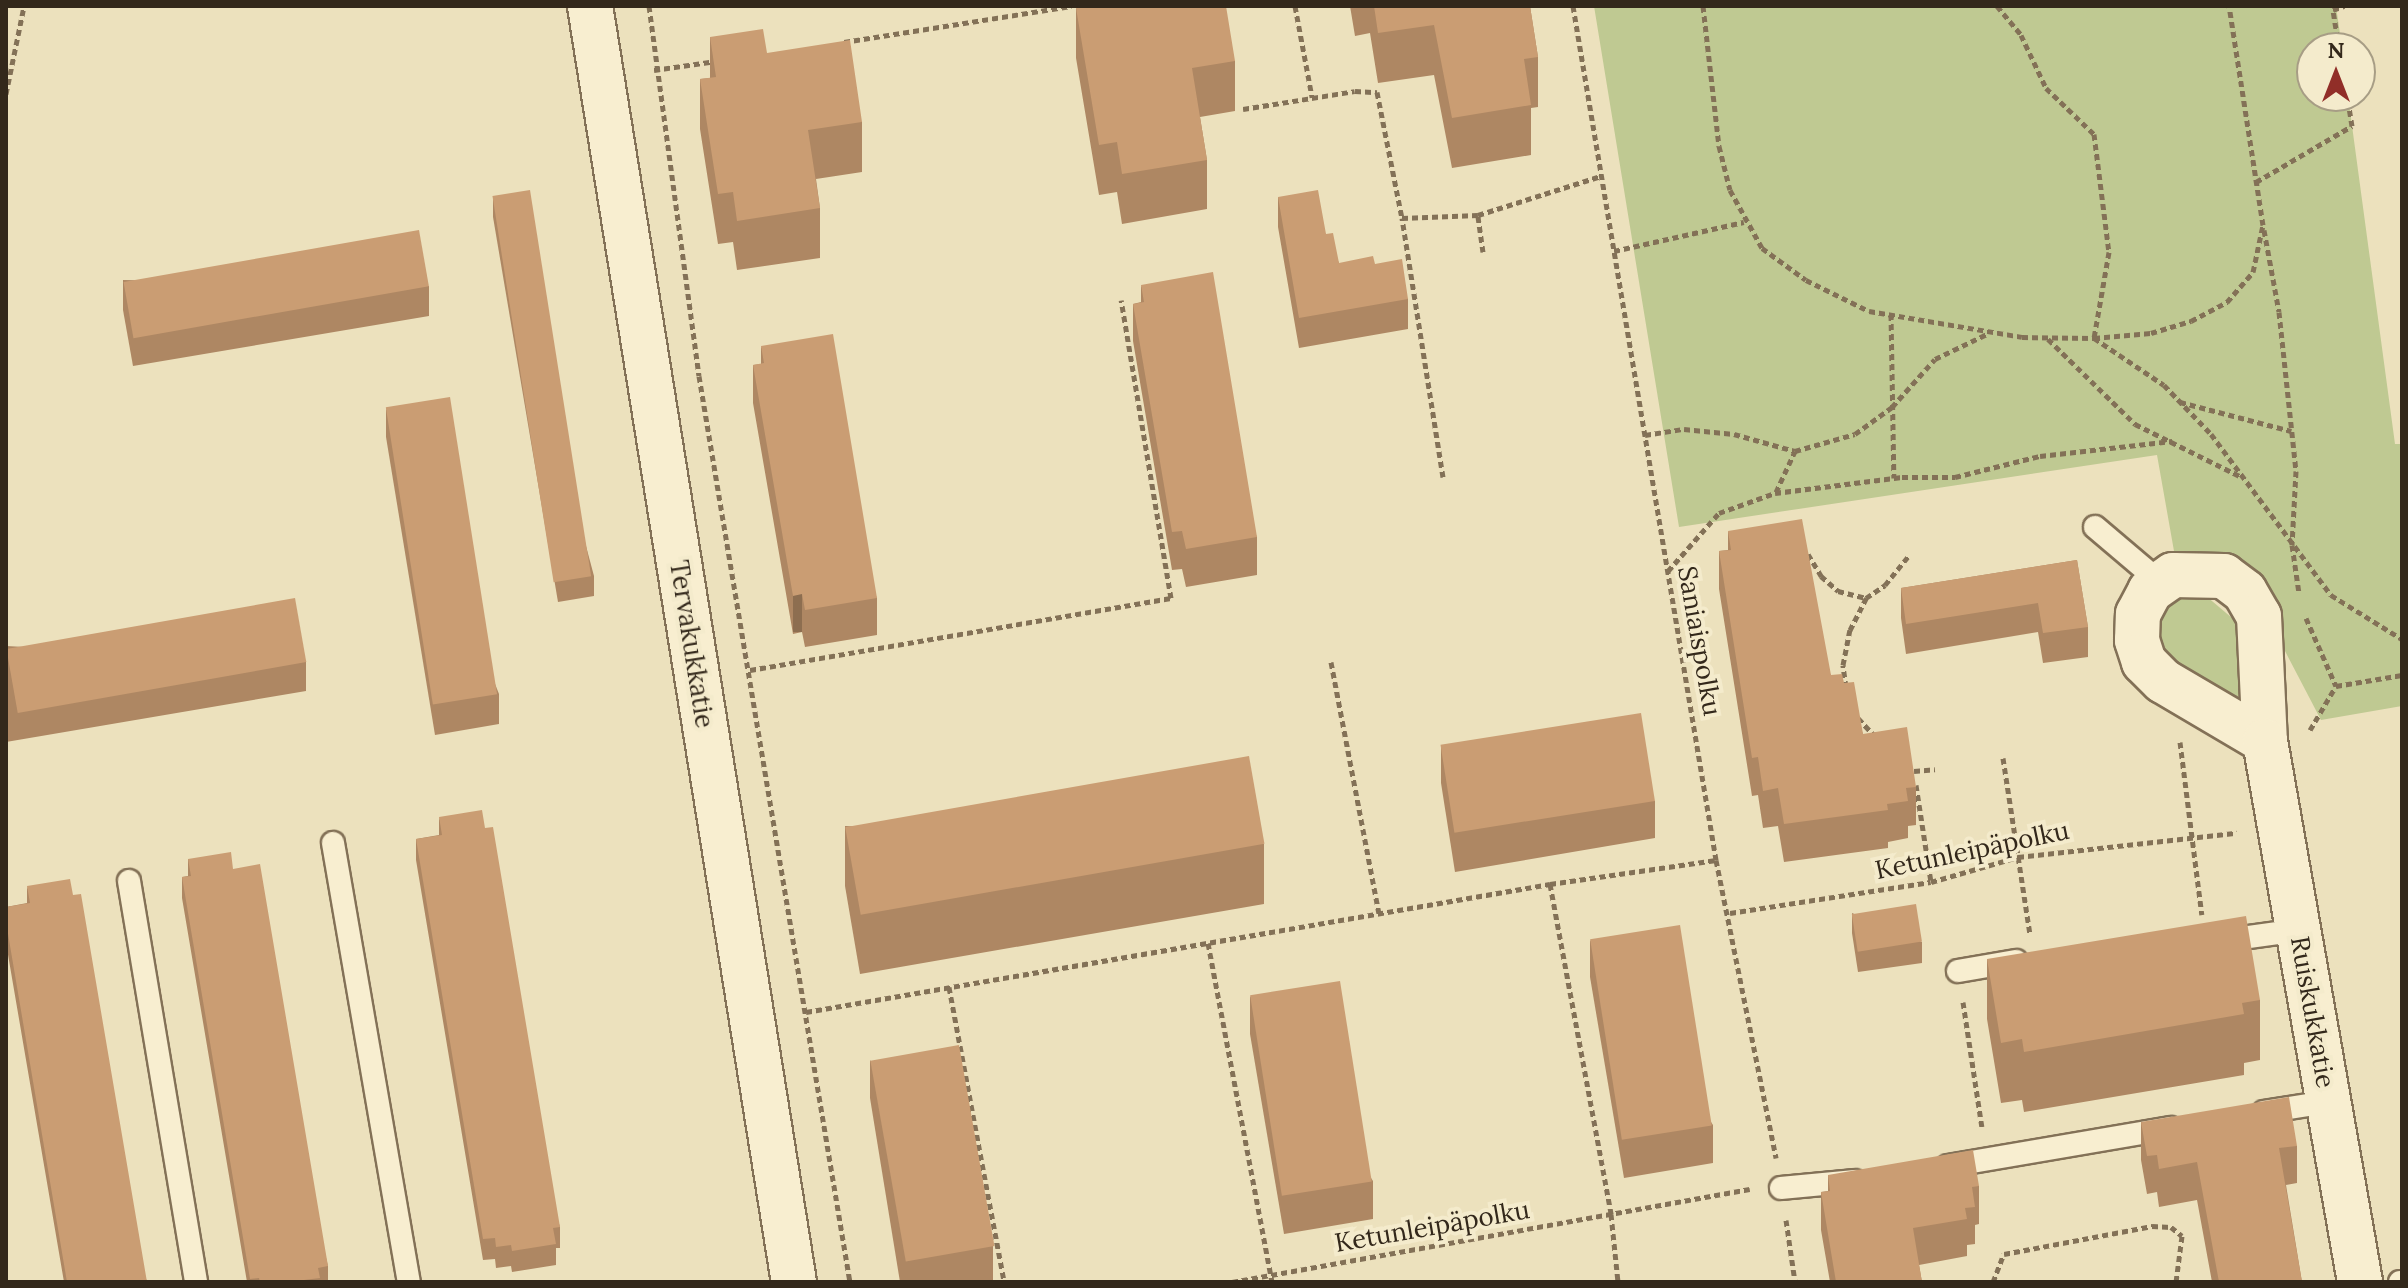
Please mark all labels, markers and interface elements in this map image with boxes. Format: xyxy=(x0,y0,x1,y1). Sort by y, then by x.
north arrow xyxy=(2296,32,2376,112)
text: N xyxy=(2327,36,2345,64)
street label: Tervakukkatie xyxy=(663,558,721,730)
street label: Saniaispolku xyxy=(1672,564,1728,718)
street label: Ketunleipäpolku xyxy=(1872,814,2072,886)
street label: Ruiskukkatie xyxy=(2284,934,2342,1090)
street label: Ketunleipäpolku xyxy=(1332,1194,1532,1258)

